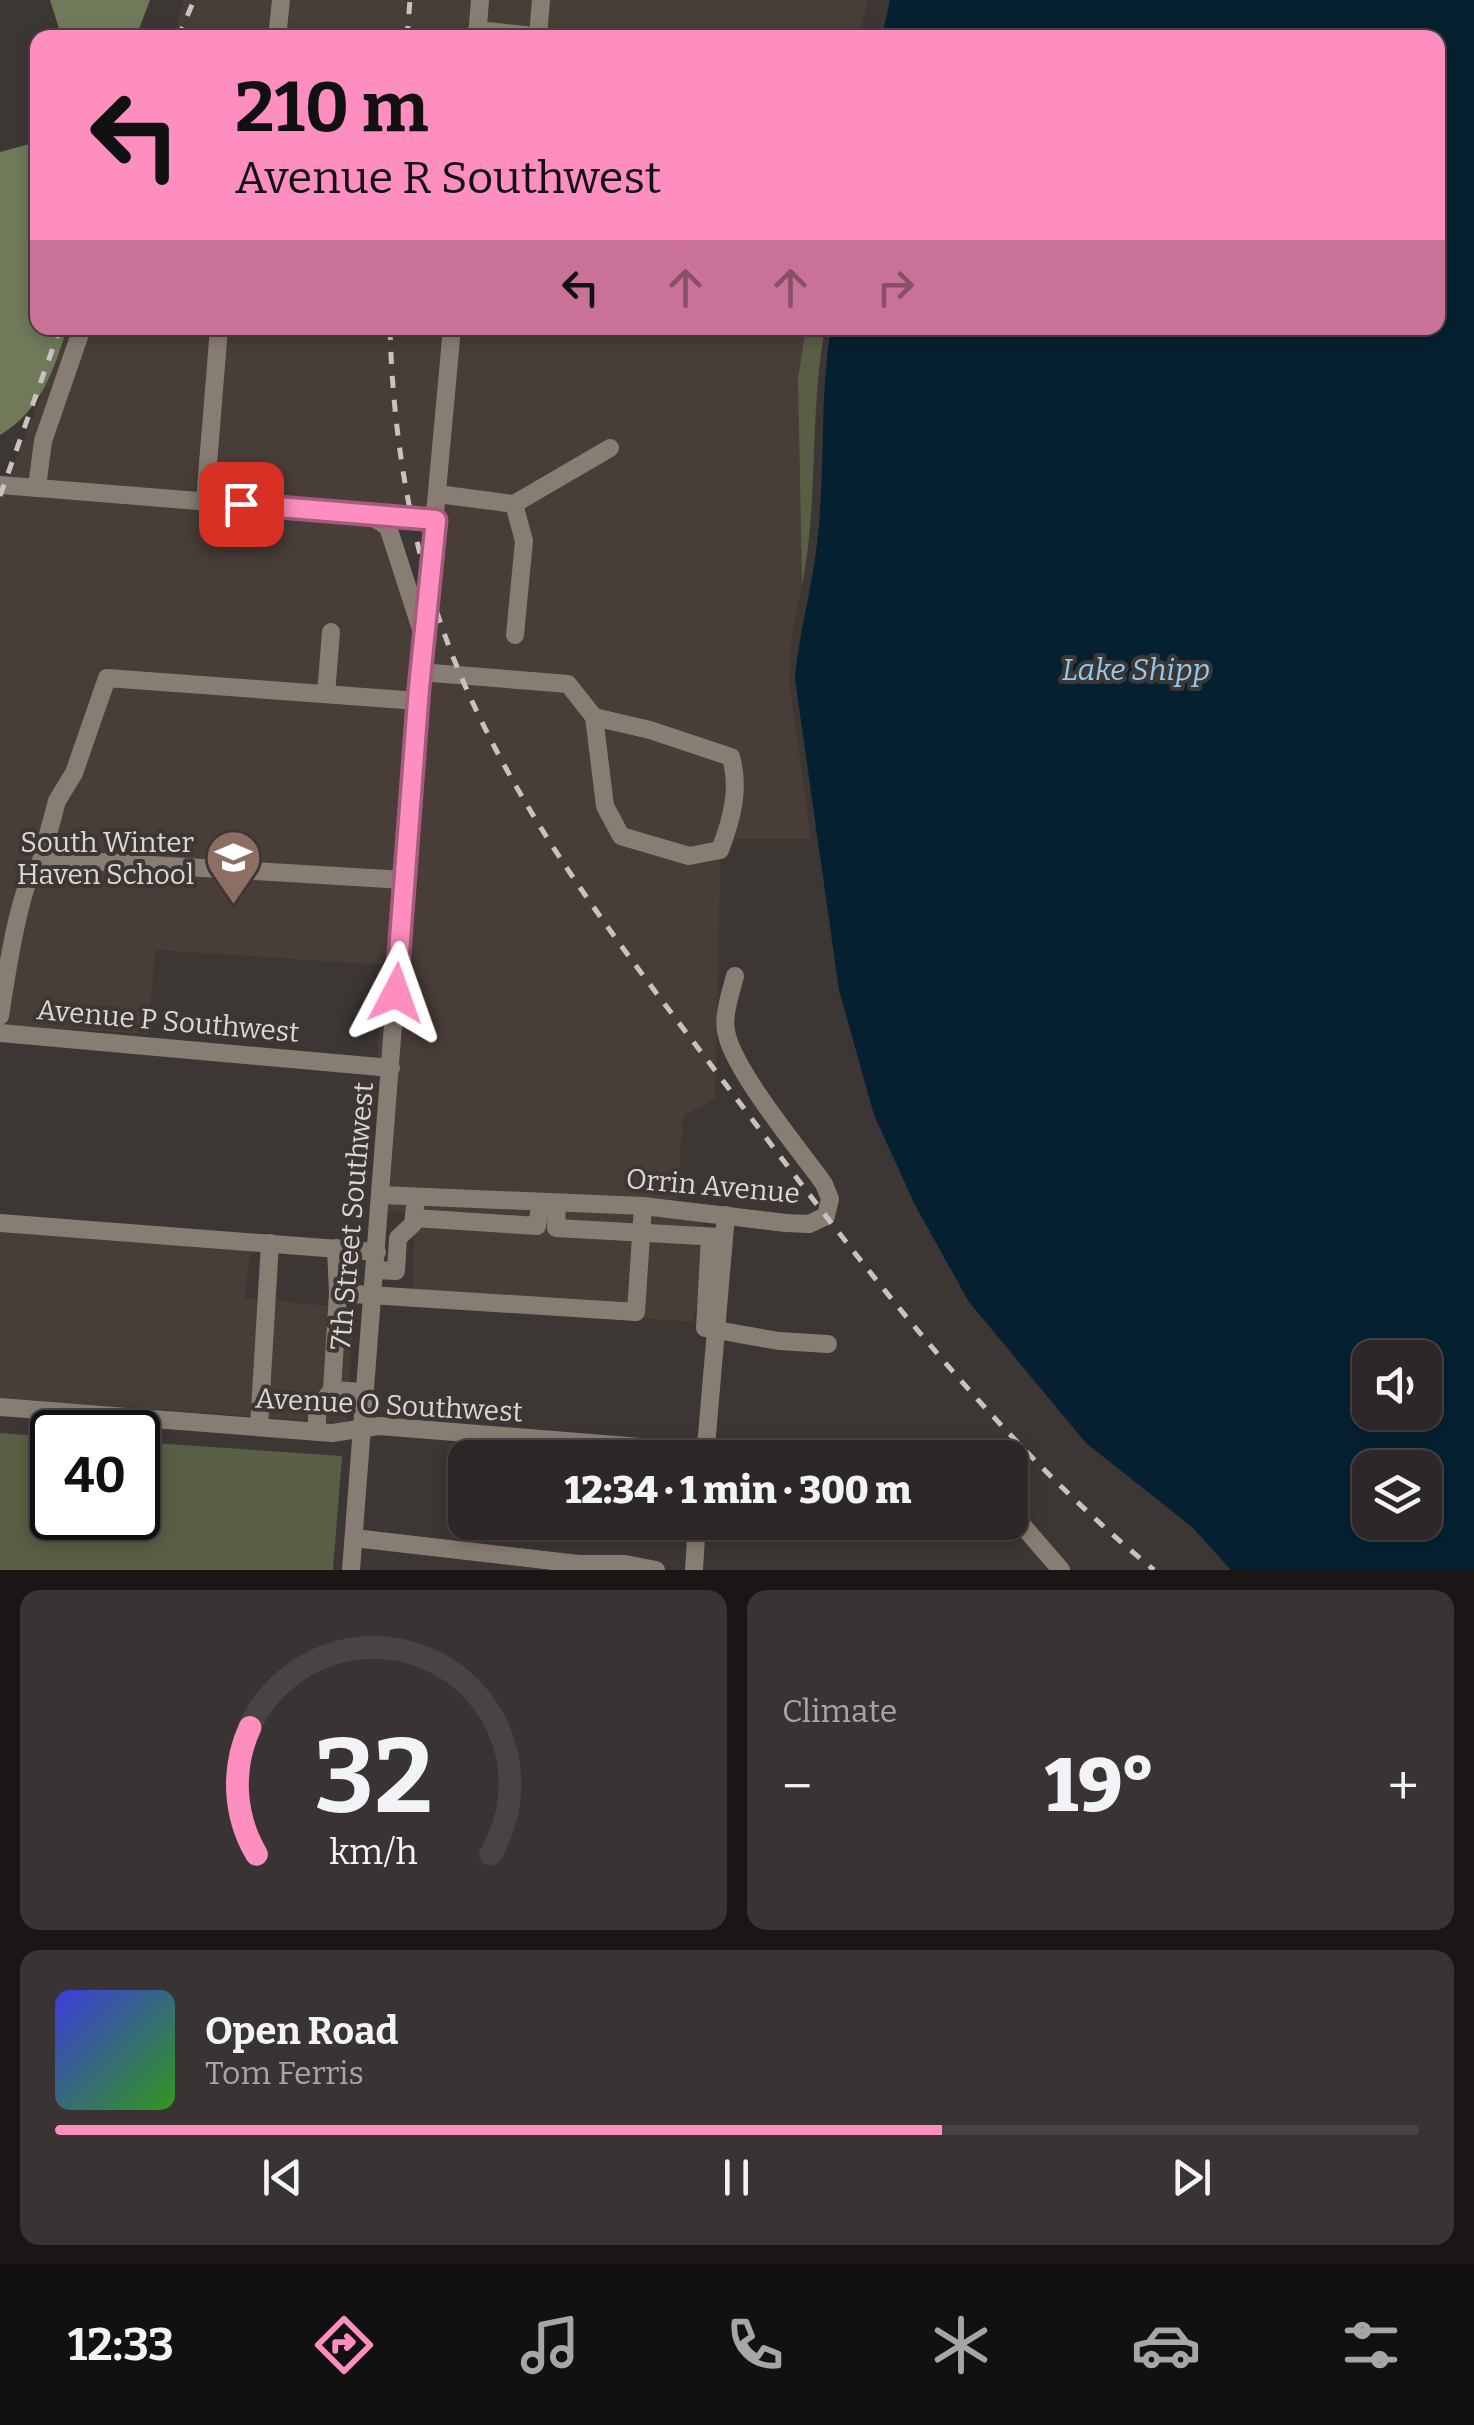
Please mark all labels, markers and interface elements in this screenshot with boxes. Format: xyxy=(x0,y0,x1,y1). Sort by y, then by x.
text: 210 m xyxy=(235,66,428,150)
icon: left xyxy=(70,70,200,200)
text: Avenue R Southwest xyxy=(235,151,661,205)
icon: left xyxy=(553,260,608,315)
icon: ahead xyxy=(658,260,713,315)
icon: ahead xyxy=(763,260,818,315)
icon: right xyxy=(868,260,923,315)
pin xyxy=(199,462,284,547)
icon: arrive xyxy=(214,477,269,532)
water label: Lake Shipp xyxy=(1062,652,1210,688)
place label: South Winter Haven School xyxy=(17,826,194,891)
school or university icon: South Winter Haven School xyxy=(203,828,263,907)
position arrow xyxy=(344,941,448,1045)
street label: Avenue P Southwest xyxy=(35,993,301,1049)
street label: 7th Street Southwest xyxy=(324,1081,380,1351)
street label: Orrin Avenue xyxy=(625,1162,801,1210)
map controls xyxy=(1352,1340,1442,1540)
button: sound xyxy=(1352,1340,1442,1430)
street label: Avenue O Southwest xyxy=(254,1382,524,1428)
speed limit sign: 40 xyxy=(30,1410,160,1540)
button: layers xyxy=(1352,1450,1442,1540)
text: 12:34 · 1 min · 300 m xyxy=(564,1467,912,1513)
text: Climate xyxy=(782,1692,897,1730)
text: 32 xyxy=(314,1715,433,1840)
text: 19° xyxy=(1045,1741,1155,1831)
text: − xyxy=(782,1754,812,1820)
text: + xyxy=(1388,1754,1419,1820)
text: km/h xyxy=(329,1831,418,1873)
text: Open Road xyxy=(205,2008,398,2054)
text: Tom Ferris xyxy=(205,2054,364,2092)
icon: previous xyxy=(255,2150,310,2205)
icon: pause xyxy=(709,2150,764,2205)
icon: next xyxy=(1164,2150,1219,2205)
icon: directions xyxy=(309,2310,379,2380)
icon: music xyxy=(515,2310,585,2380)
icon: phone xyxy=(720,2310,790,2380)
icon: climate xyxy=(926,2310,996,2380)
icon: car xyxy=(1131,2310,1201,2380)
icon: filters xyxy=(1336,2310,1406,2380)
text: 12:33 xyxy=(68,2318,174,2372)

